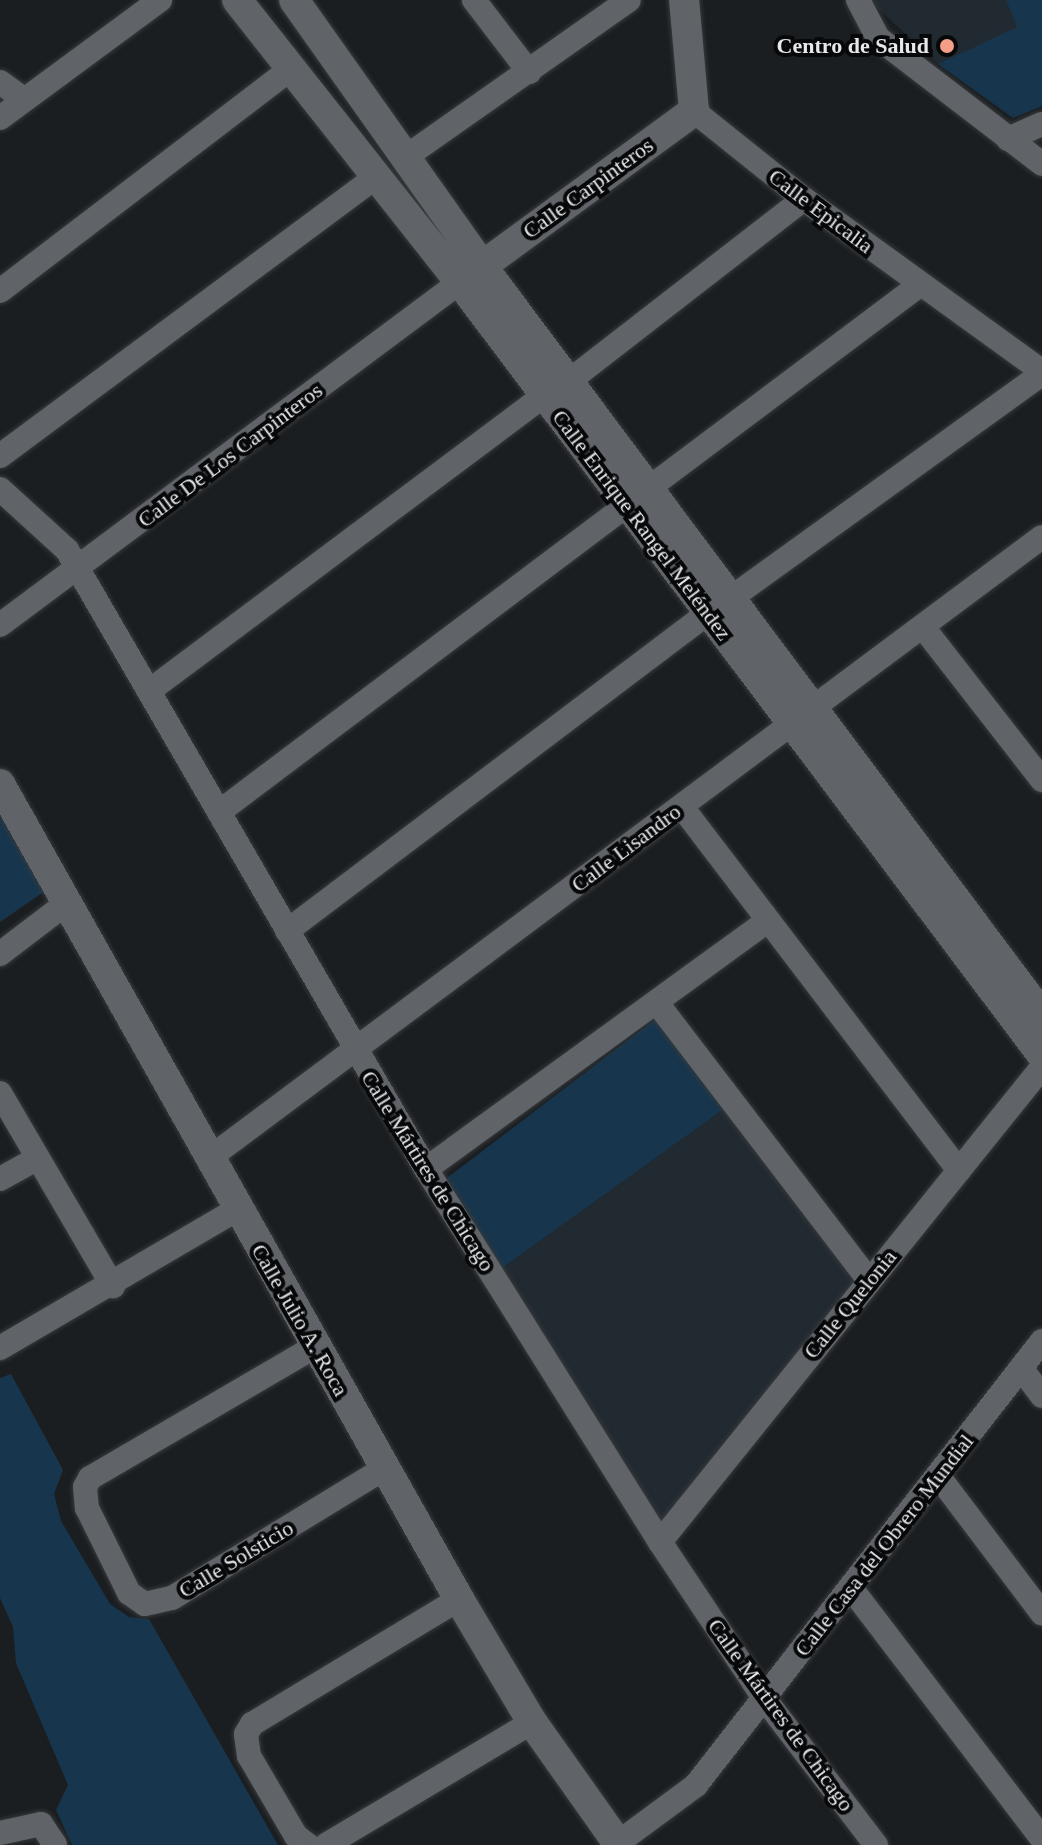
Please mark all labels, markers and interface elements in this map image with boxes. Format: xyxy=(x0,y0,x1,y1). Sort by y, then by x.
place label: Centro de Salud xyxy=(777,33,929,59)
marker: Centro de Salud xyxy=(936,35,958,57)
street label: Calle Carpinteros xyxy=(518,132,658,244)
street label: Calle Epicalia xyxy=(764,163,878,259)
street label: Calle De Los Carpinteros xyxy=(133,377,327,533)
street label: Calle Enrique Rangel Meléndez xyxy=(547,405,737,645)
street label: Calle Lisandro xyxy=(566,798,686,898)
street label: Calle Mártires de Chicago xyxy=(355,1066,501,1276)
street label: Calle Julio A. Roca xyxy=(245,1239,355,1401)
street label: Calle Quelonia xyxy=(798,1244,902,1364)
street label: Calle Casa del Obrero Mundial xyxy=(789,1429,979,1661)
street label: Calle Solsticio xyxy=(174,1514,298,1604)
street label: Calle Mártires de Chicago xyxy=(702,1614,860,1816)

